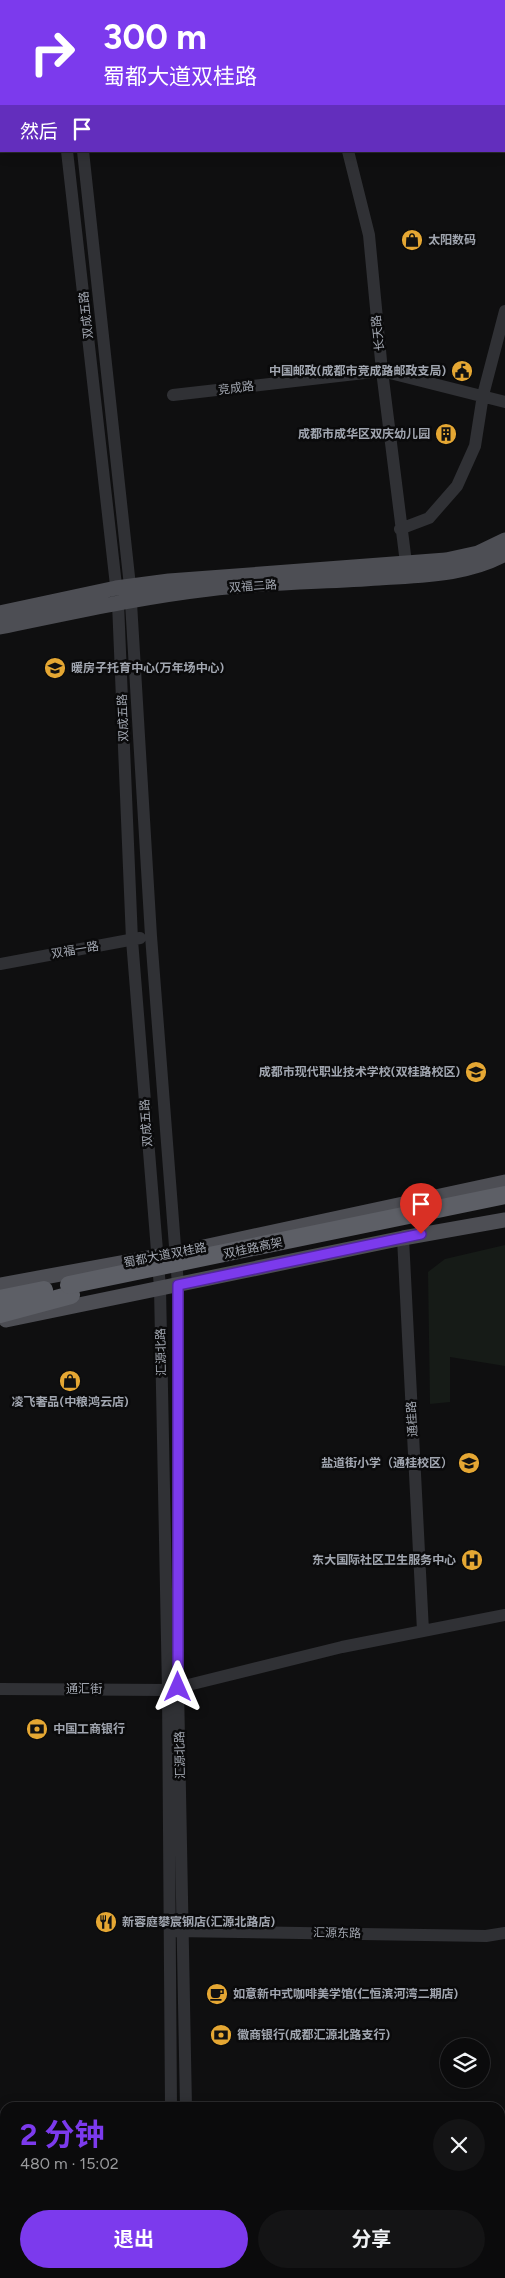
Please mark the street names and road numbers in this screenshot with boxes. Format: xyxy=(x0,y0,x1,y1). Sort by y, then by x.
street label: 双成五路 xyxy=(77,290,95,340)
street label: 长天路 xyxy=(369,314,387,352)
street label: 竞成路 xyxy=(217,379,255,397)
street label: 双福二路 xyxy=(229,577,277,595)
street label: 双成五路 xyxy=(115,694,131,742)
street label: 双福一路 xyxy=(50,939,100,961)
street label: 双成五路 xyxy=(137,1099,155,1147)
street label: 双桂路高架 xyxy=(222,1235,284,1261)
street label: 蜀都大道双桂路 xyxy=(122,1240,208,1270)
street label: 汇源北路 xyxy=(154,1328,168,1376)
street label: 通桂路 xyxy=(404,1401,420,1437)
street label: 通汇街 xyxy=(66,1682,102,1696)
street label: 汇源北路 xyxy=(173,1731,187,1779)
street label: 汇源东路 xyxy=(313,1926,361,1940)

